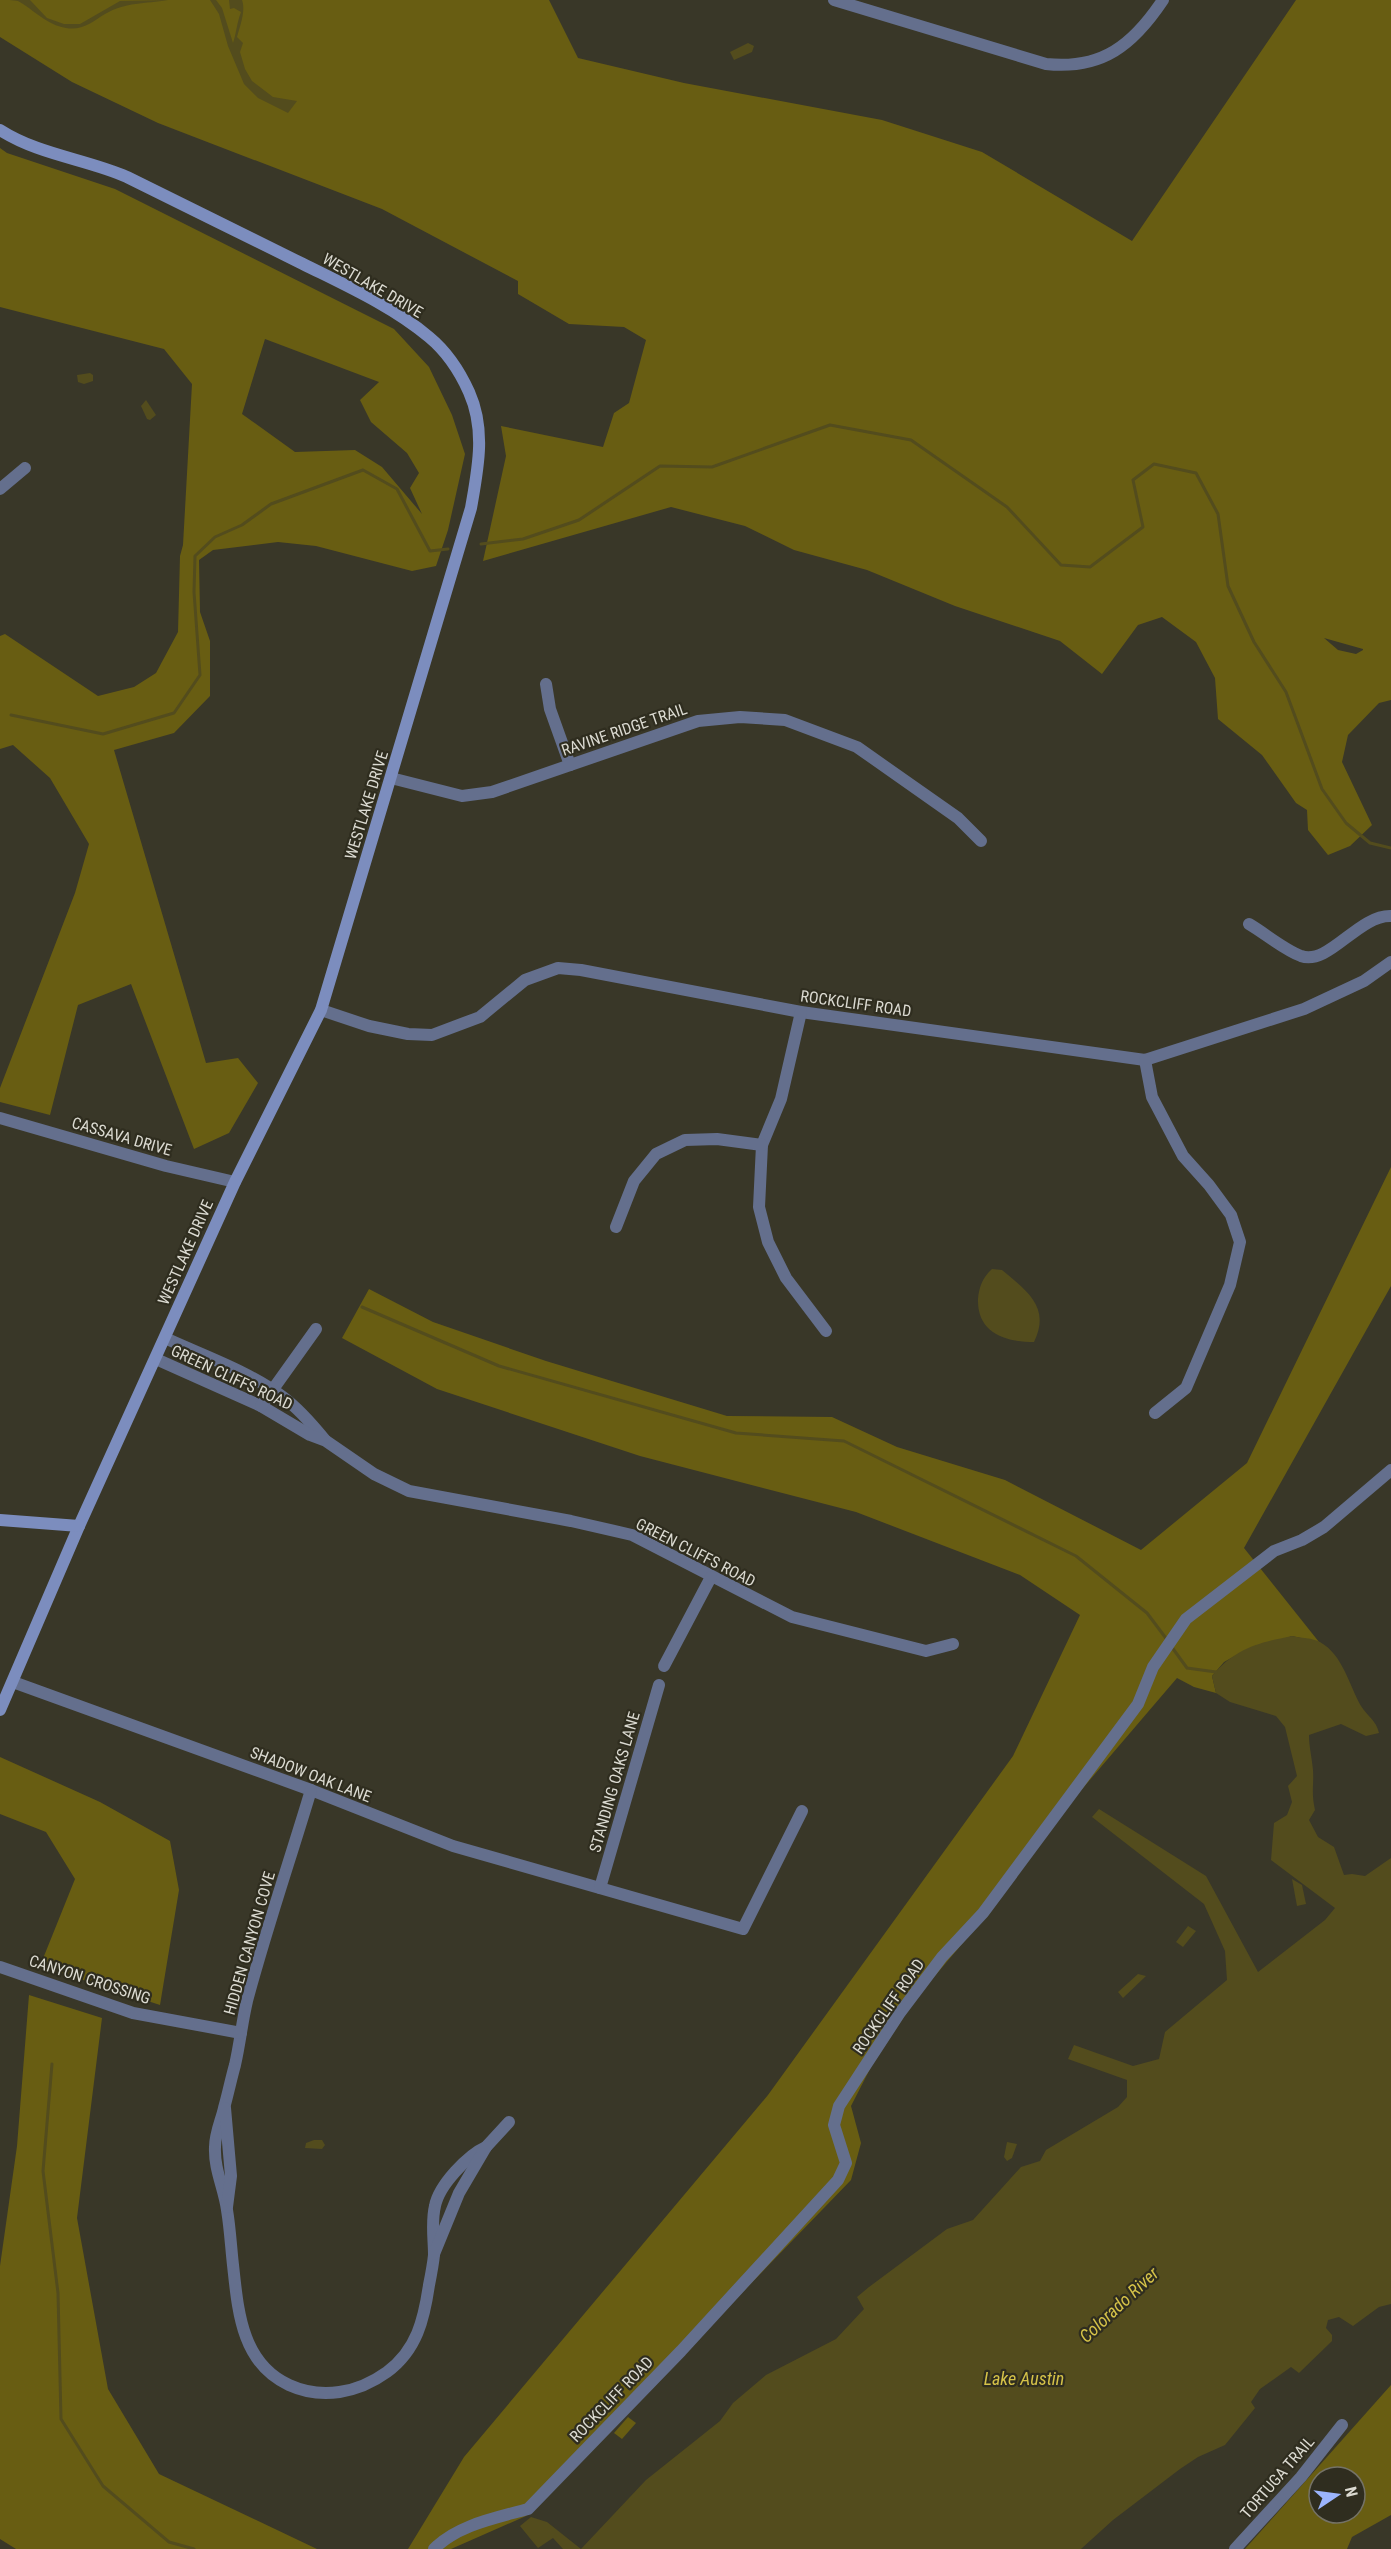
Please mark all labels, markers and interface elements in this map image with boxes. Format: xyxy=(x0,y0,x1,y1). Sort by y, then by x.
street label: WESTLAKE DRIVE xyxy=(319,249,426,322)
street label: RAVINE RIDGE TRAIL xyxy=(559,699,690,760)
street label: WESTLAKE DRIVE xyxy=(341,748,392,862)
street label: ROCKCLIFF ROAD xyxy=(799,986,913,1021)
street label: CASSAVA DRIVE xyxy=(70,1113,174,1160)
street label: WESTLAKE DRIVE xyxy=(154,1197,217,1308)
street label: GREEN CLIFFS ROAD xyxy=(168,1341,296,1414)
street label: GREEN CLIFFS ROAD xyxy=(633,1514,759,1591)
street label: STANDING OAKS LANE xyxy=(585,1710,644,1855)
street label: SHADOW OAK LANE xyxy=(248,1743,374,1806)
street label: HIDDEN CANYON COVE xyxy=(220,1869,279,2017)
street label: CANYON CROSSING xyxy=(27,1951,153,2008)
street label: ROCKCLIFF ROAD xyxy=(849,1955,928,2057)
water label: Colorado River xyxy=(1075,2262,1163,2347)
street label: ROCKCLIFF ROAD xyxy=(566,2353,657,2446)
water label: Lake Austin xyxy=(984,2368,1064,2389)
street label: TORTUGA TRAIL xyxy=(1237,2432,1318,2522)
north arrow xyxy=(1307,2465,1367,2525)
text: N xyxy=(1341,2485,1361,2499)

